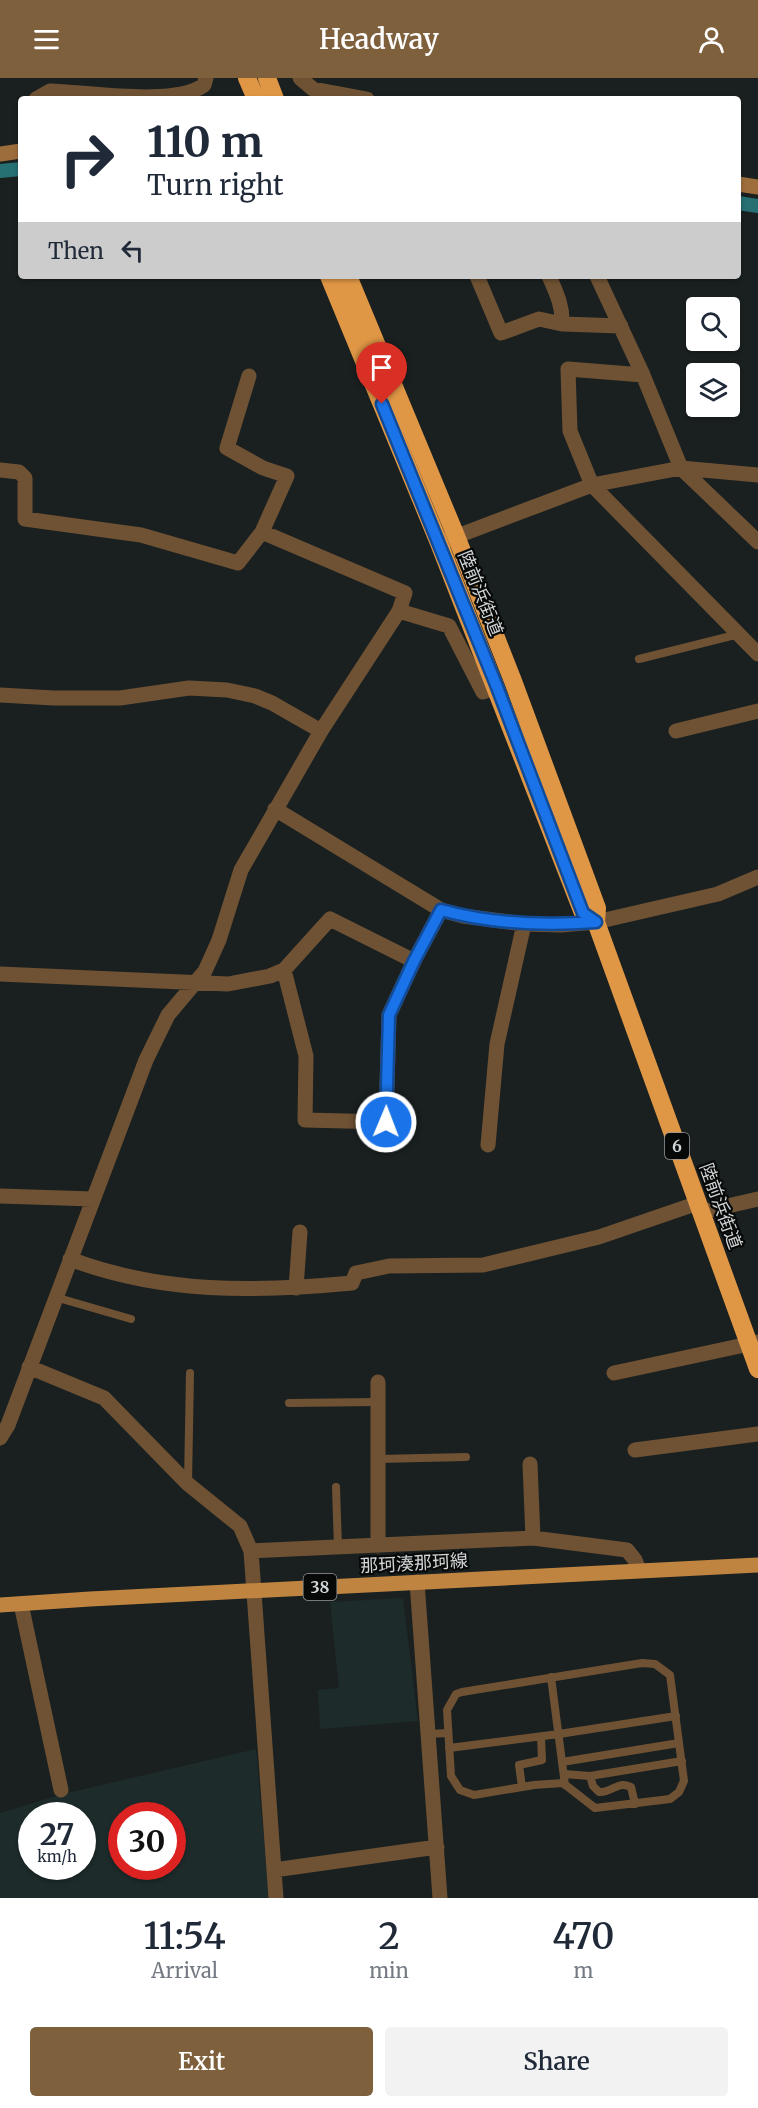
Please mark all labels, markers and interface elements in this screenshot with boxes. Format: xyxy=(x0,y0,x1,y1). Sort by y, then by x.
text: Headway xyxy=(319,22,439,56)
icon: menu xyxy=(30,23,63,56)
icon: person xyxy=(695,23,728,56)
text: 110 m xyxy=(147,116,263,168)
icon: right xyxy=(48,120,126,198)
text: Turn right xyxy=(147,168,284,202)
icon: left xyxy=(116,234,149,267)
text: Then xyxy=(48,237,104,265)
map controls xyxy=(686,297,740,417)
button: search xyxy=(686,297,740,351)
pin xyxy=(356,342,407,404)
icon: arrive xyxy=(365,351,398,384)
button: layers xyxy=(686,363,740,417)
street label: 陸前浜街道 xyxy=(453,547,509,639)
position arrow xyxy=(354,1090,418,1154)
road number: 6 xyxy=(665,1133,689,1159)
street label: 陸前浜街道 xyxy=(695,1160,747,1252)
street label: 那珂湊那珂線 xyxy=(359,1549,469,1577)
road number: 38 xyxy=(304,1574,336,1600)
speed limit sign: 30 xyxy=(108,1802,186,1880)
text: 27 xyxy=(40,1815,74,1853)
text: km/h xyxy=(37,1847,77,1866)
text: 11:54 xyxy=(143,1914,226,1959)
text: 2 xyxy=(378,1914,400,1959)
text: 470 xyxy=(552,1914,614,1959)
text: Arrival xyxy=(151,1958,218,1983)
text: min xyxy=(369,1958,409,1983)
text: m xyxy=(573,1958,593,1983)
button: Exit xyxy=(30,2027,373,2096)
button: Share xyxy=(385,2027,728,2096)

